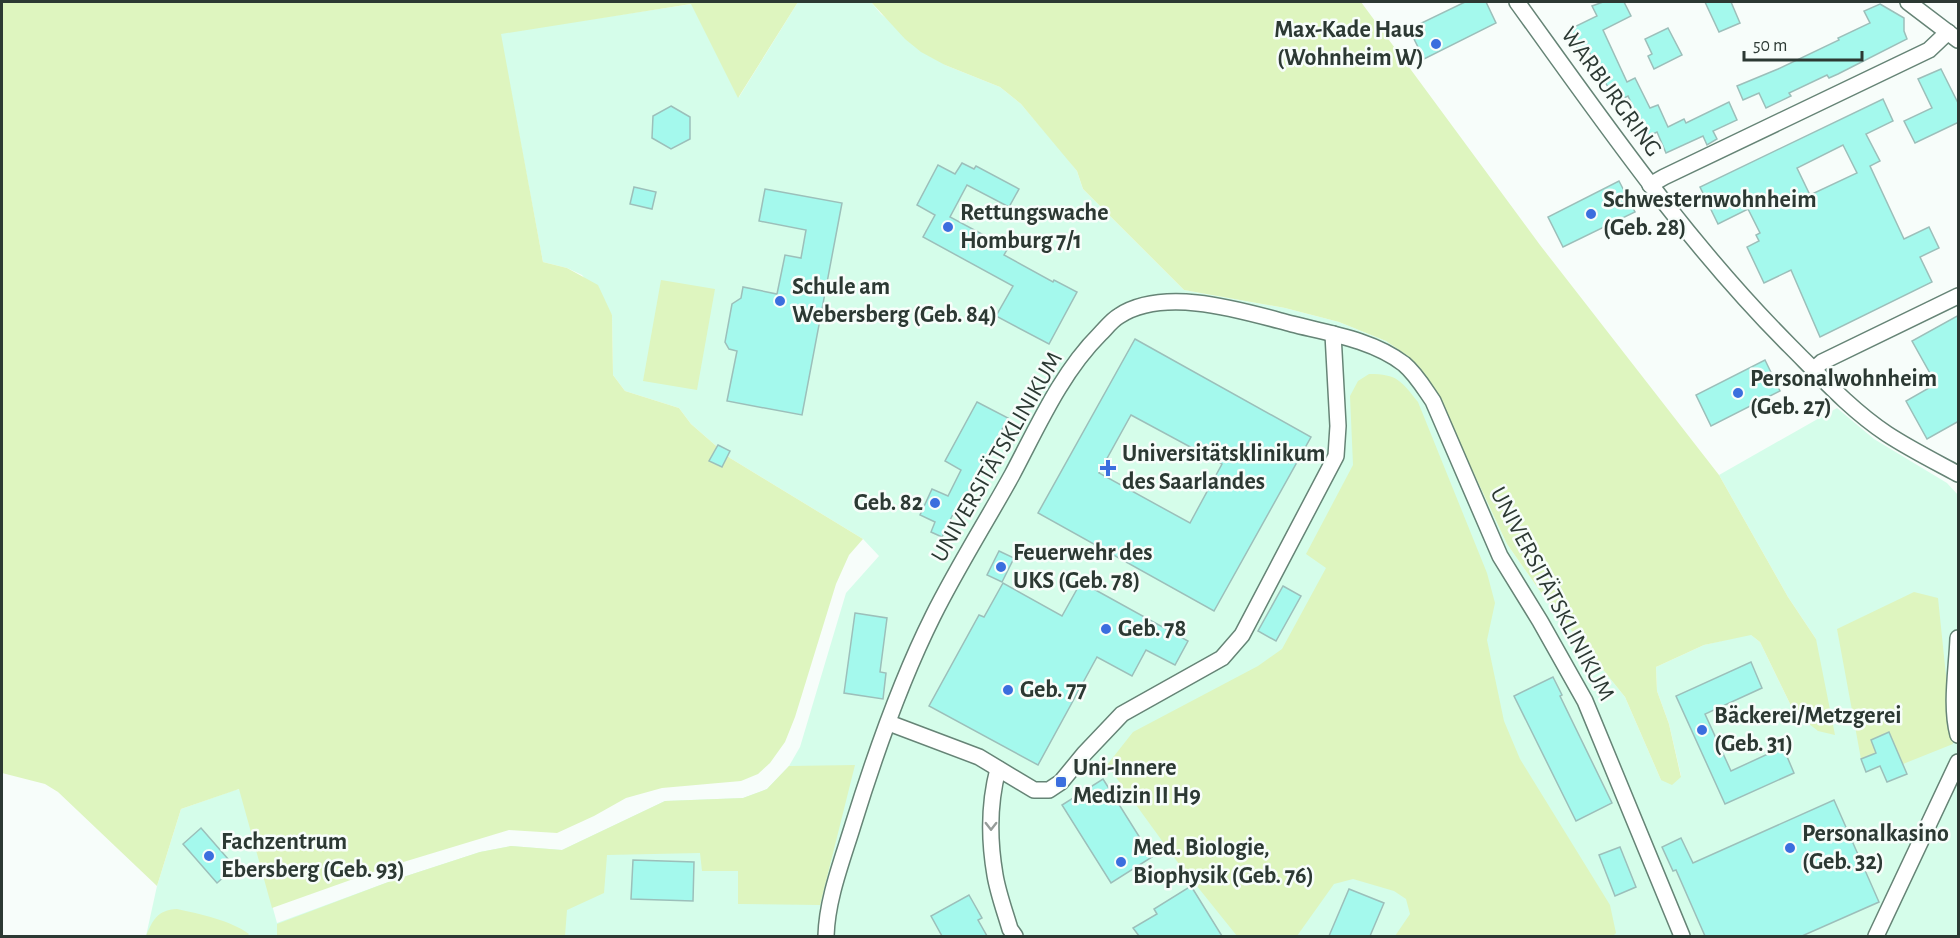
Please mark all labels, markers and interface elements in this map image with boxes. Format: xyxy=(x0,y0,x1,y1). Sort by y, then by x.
place label: Max-Kade Haus (Wohnheim W) xyxy=(1274,18,1424,70)
street label: WARBURGRING xyxy=(1556,23,1666,161)
scale bar xyxy=(1744,24,1862,62)
marker: Max-Kade Haus (Wohnheim W) xyxy=(1429,37,1443,51)
text: 50 m xyxy=(1753,37,1787,55)
place label: Schwesternwohnheim (Geb. 28) xyxy=(1603,188,1817,240)
place label: Rettungswache Homburg 7/1 xyxy=(960,201,1108,253)
marker: Schwesternwohnheim (Geb. 28) xyxy=(1584,207,1598,221)
marker: Rettungswache Homburg 7/1 xyxy=(941,220,955,234)
place label: Schule am Webersberg (Geb. 84) xyxy=(792,275,997,327)
marker: Schule am Webersberg (Geb. 84) xyxy=(773,294,787,308)
street label: UNIVERSITÄTSKLINIKUM xyxy=(926,347,1067,566)
place label: Personalwohnheim (Geb. 27) xyxy=(1750,367,1937,419)
marker: Personalwohnheim (Geb. 27) xyxy=(1731,386,1745,400)
place label: Universitätsklinikum des Saarlandes xyxy=(1122,442,1325,494)
marker: Universitätsklinikum des Saarlandes xyxy=(1099,459,1117,477)
street label: UNIVERSITÄTSKLINIKUM xyxy=(1485,483,1619,705)
place label: Geb. 82 xyxy=(854,491,923,515)
marker: Geb. 82 xyxy=(928,496,942,510)
place label: Feuerwehr des UKS (Geb. 78) xyxy=(1013,541,1153,593)
marker: Feuerwehr des UKS (Geb. 78) xyxy=(994,560,1008,574)
place label: Geb. 78 xyxy=(1118,617,1186,641)
marker: Geb. 78 xyxy=(1099,622,1113,636)
place label: Geb. 77 xyxy=(1020,678,1087,702)
marker: Geb. 77 xyxy=(1001,683,1015,697)
place label: Bäckerei/Metzgerei (Geb. 31) xyxy=(1714,704,1902,756)
marker: Bäckerei/Metzgerei (Geb. 31) xyxy=(1695,723,1709,737)
place label: Uni-Innere Medizin II H9 xyxy=(1073,756,1201,808)
marker: Uni-Innere Medizin II H9 xyxy=(1054,775,1068,789)
one-way arrow xyxy=(985,822,997,831)
place label: Personalkasino (Geb. 32) xyxy=(1802,822,1949,874)
place label: Fachzentrum Ebersberg (Geb. 93) xyxy=(221,830,405,882)
place label: Med. Biologie, Biophysik (Geb. 76) xyxy=(1133,836,1314,888)
marker: Personalkasino (Geb. 32) xyxy=(1783,841,1797,855)
marker: Fachzentrum Ebersberg (Geb. 93) xyxy=(202,849,216,863)
marker: Med. Biologie, Biophysik (Geb. 76) xyxy=(1114,855,1128,869)

